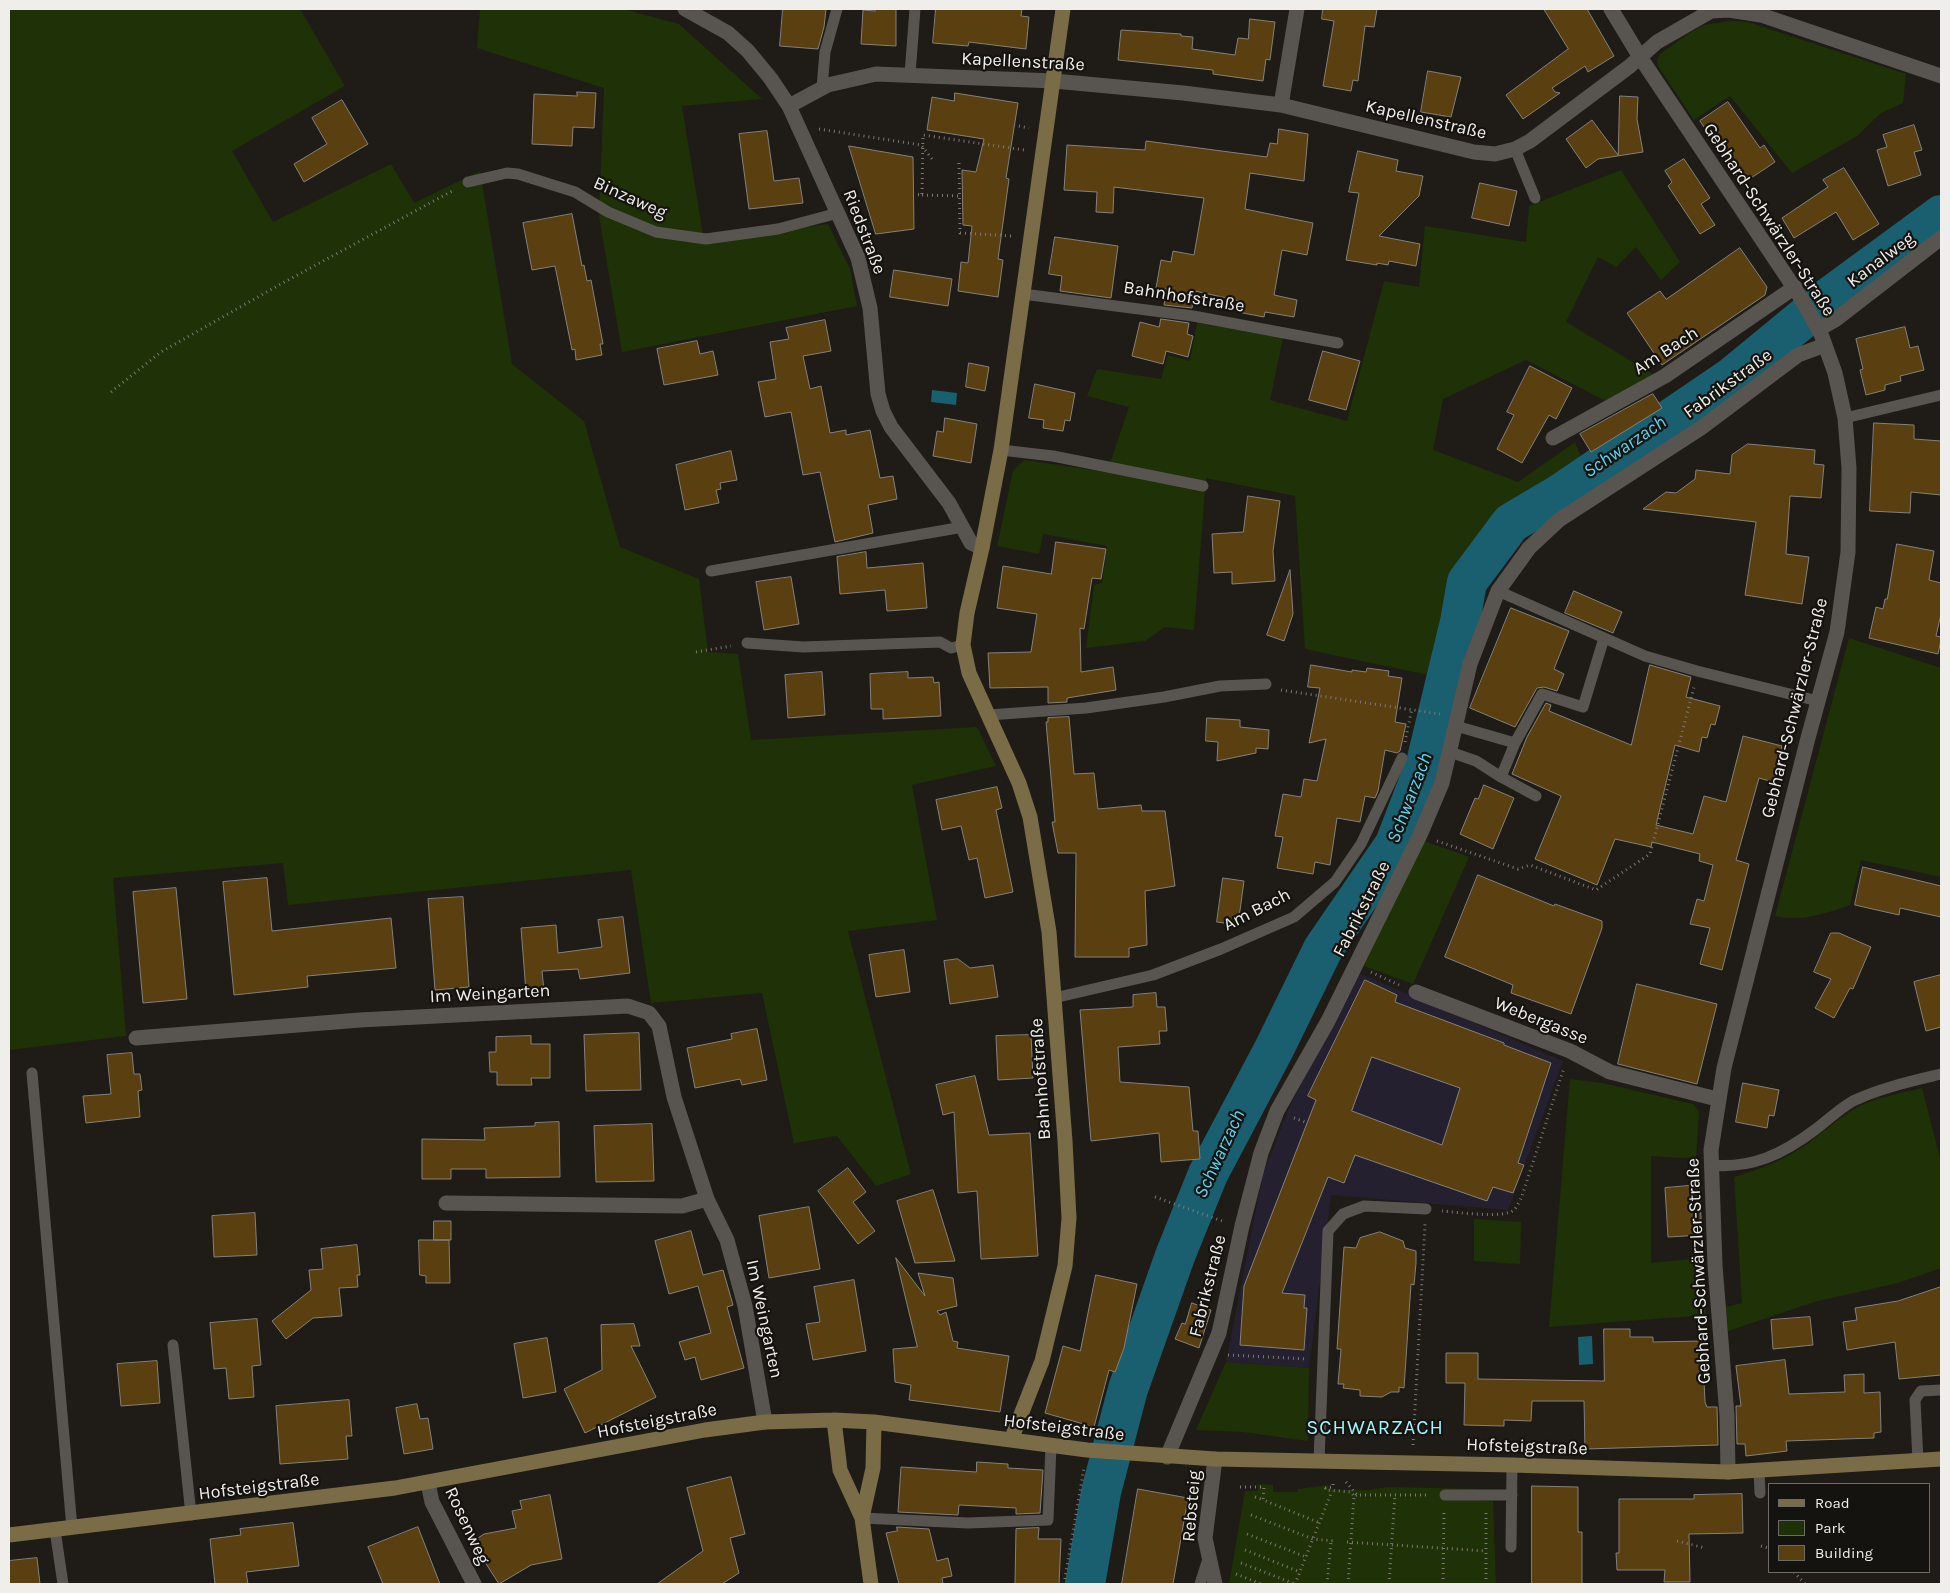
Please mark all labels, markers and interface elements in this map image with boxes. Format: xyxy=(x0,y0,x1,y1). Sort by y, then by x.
street label: Kapellenstraße xyxy=(961,48,1085,76)
street label: Kapellenstraße xyxy=(1363,96,1489,144)
street label: Gebhard-Schwärzler-Straße xyxy=(1698,119,1840,321)
street label: Binzaweg xyxy=(590,172,670,224)
street label: Riedstraße xyxy=(838,186,890,278)
street label: Kanalweg xyxy=(1843,228,1919,292)
street label: Bahnhofstraße xyxy=(1122,277,1246,317)
street label: Am Bach xyxy=(1630,322,1702,380)
street label: Fabrikstraße xyxy=(1679,345,1777,423)
water label: Schwarzach xyxy=(1579,411,1671,483)
street label: Gebhard-Schwärzler-Straße xyxy=(1757,596,1833,820)
water label: Schwarzach xyxy=(1382,750,1438,846)
street label: Fabrikstraße xyxy=(1329,858,1395,960)
street label: Am Bach xyxy=(1220,884,1294,936)
street label: Im Weingarten xyxy=(429,980,551,1008)
street label: Webergasse xyxy=(1491,992,1591,1050)
street label: Bahnhofstraße xyxy=(1026,1017,1056,1141)
water label: Schwarzach xyxy=(1190,1106,1250,1202)
street label: Gebhard-Schwärzler-Straße xyxy=(1682,1158,1716,1384)
street label: Fabrikstraße xyxy=(1185,1233,1231,1339)
street label: Im Weingarten xyxy=(741,1258,787,1380)
street label: Hofsteigstraße xyxy=(595,1399,719,1443)
street label: Hofsteigstraße xyxy=(1002,1410,1126,1446)
district label: SCHWARZACH xyxy=(1305,1416,1445,1440)
street label: Hofsteigstraße xyxy=(1466,1434,1588,1460)
street label: Hofsteigstraße xyxy=(197,1469,321,1505)
street label: Rebsteig xyxy=(1178,1469,1206,1543)
legend xyxy=(1768,1483,1930,1573)
street label: Rosenweg xyxy=(440,1484,494,1568)
text: Road xyxy=(1815,1494,1850,1512)
text: Park xyxy=(1815,1519,1845,1537)
text: Building xyxy=(1815,1544,1873,1562)

